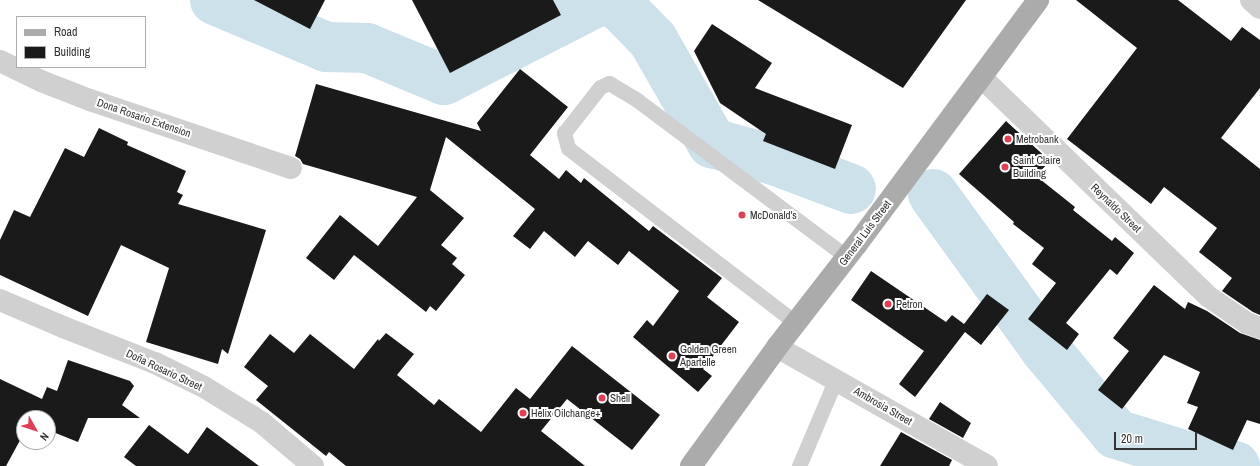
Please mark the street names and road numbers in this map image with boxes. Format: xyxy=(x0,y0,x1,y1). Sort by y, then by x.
street label: Dona Rosario Extension xyxy=(95,96,193,140)
street label: Reynaldo Street xyxy=(1088,181,1144,235)
street label: General Luis Street xyxy=(836,198,894,268)
street label: Doña Rosario Street xyxy=(124,347,204,393)
street label: Ambrosia Street xyxy=(851,384,915,428)

